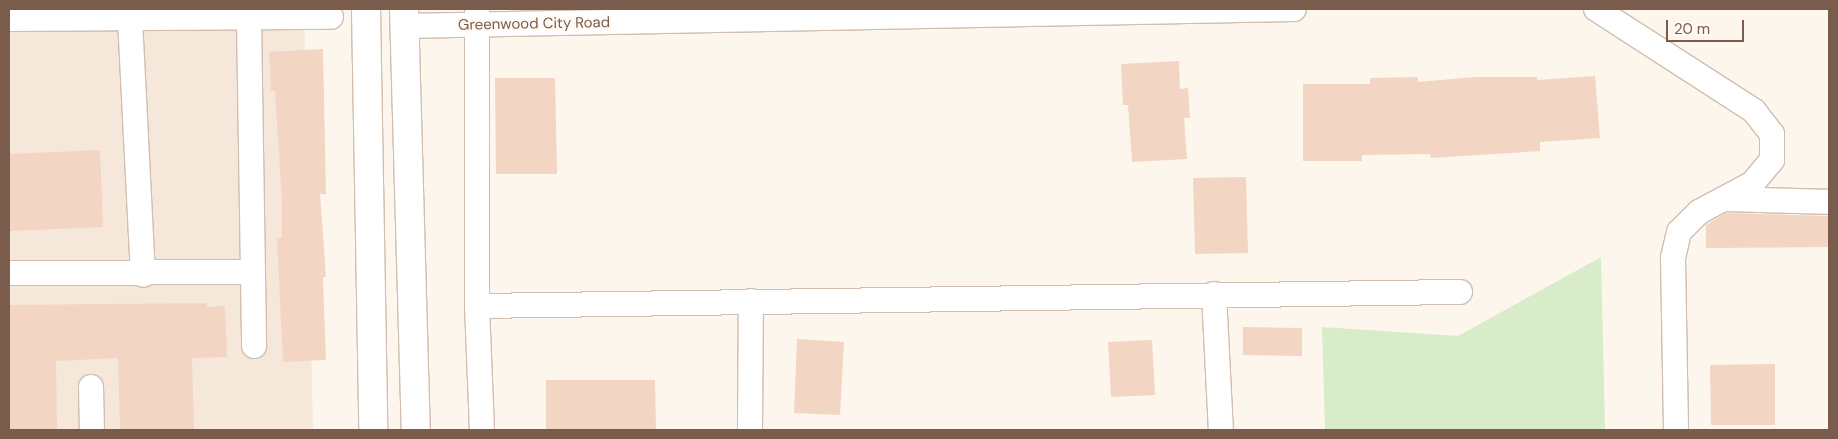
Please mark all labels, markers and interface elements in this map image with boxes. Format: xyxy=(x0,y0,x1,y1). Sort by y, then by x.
scale bar xyxy=(1668,10,1746,42)
street label: Greenwood City Road xyxy=(458,14,610,34)
text: 20 m xyxy=(1674,19,1710,39)

